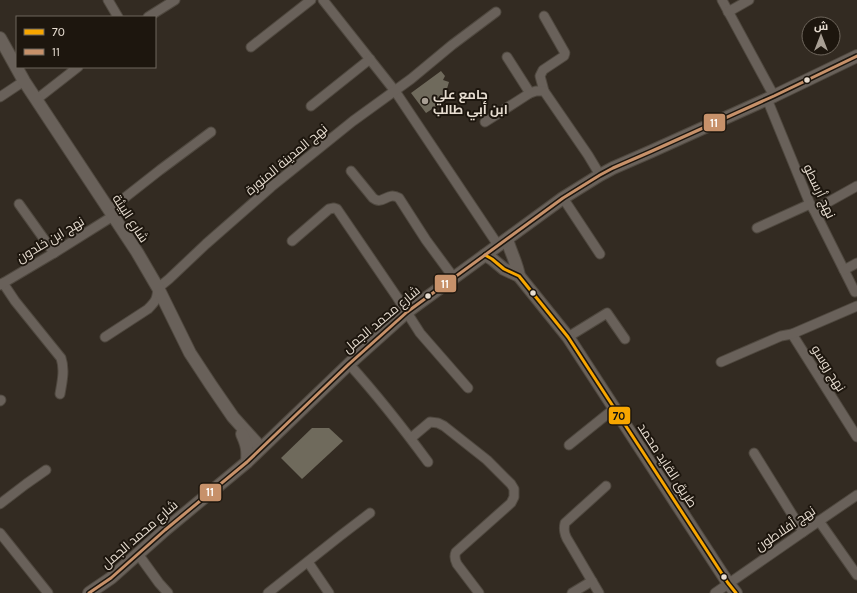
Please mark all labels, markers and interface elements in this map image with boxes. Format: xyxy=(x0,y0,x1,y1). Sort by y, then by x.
legend xyxy=(16,16,156,68)
north arrow xyxy=(801,16,841,56)
text: ش xyxy=(814,20,828,33)
text: 70 xyxy=(52,25,65,39)
text: 11 xyxy=(52,45,60,59)
unlabelled marker xyxy=(802,75,812,85)
place label: جامع علي ابن أبي طالب xyxy=(433,87,508,121)
marker: جامع علي ابن أبي طالب xyxy=(420,96,430,106)
line badge: 11 xyxy=(703,113,726,132)
text: 11 xyxy=(710,117,718,130)
street label: نهج المدينة المنورة xyxy=(242,121,331,199)
street label: نهج أرسطو xyxy=(800,161,840,221)
street label: شارع البيئة xyxy=(109,191,152,246)
street label: نهج ابن خلدون xyxy=(14,213,87,266)
line badge: 11 xyxy=(434,274,457,293)
text: 11 xyxy=(441,278,449,291)
street label: شارع محمد الجمل xyxy=(340,283,424,357)
unlabelled marker xyxy=(528,288,538,298)
unlabelled marker xyxy=(423,291,433,301)
street label: نهج روسو xyxy=(808,342,849,395)
line badge: 70 xyxy=(608,406,631,425)
text: 70 xyxy=(613,410,625,423)
street label: طريق القايد محمد xyxy=(635,420,700,510)
line badge: 11 xyxy=(199,483,222,502)
text: 11 xyxy=(206,486,214,499)
street label: شارع محمد الجمل xyxy=(98,497,181,572)
street label: نهج أفلاطون xyxy=(752,502,819,555)
unlabelled marker xyxy=(719,572,729,582)

